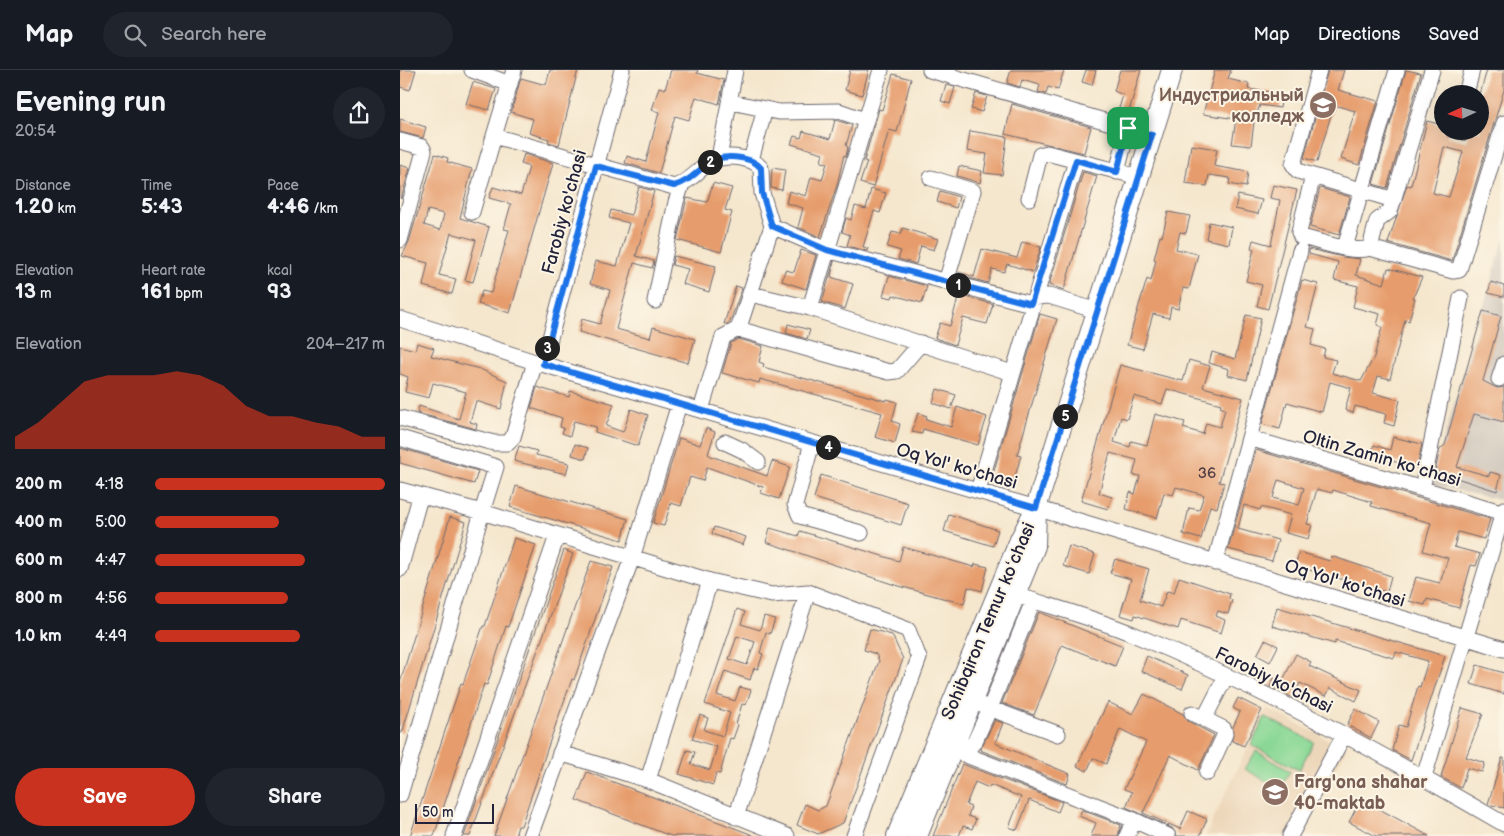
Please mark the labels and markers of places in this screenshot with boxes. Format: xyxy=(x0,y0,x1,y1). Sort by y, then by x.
place label: Индустриальный колледж xyxy=(1159,85,1304,127)
school or university icon: Индустриальный колледж xyxy=(1308,90,1338,120)
pin xyxy=(1107,107,1149,149)
pin: 2 xyxy=(698,150,722,174)
pin: 1 xyxy=(946,272,970,298)
pin: 3 xyxy=(534,336,560,360)
pin: 5 xyxy=(1052,404,1078,428)
pin: 4 xyxy=(816,434,840,460)
place label: Farg'ona shahar 40-maktab xyxy=(1294,772,1428,814)
school or university icon: Farg'ona shahar 40-maktab xyxy=(1260,777,1290,807)

